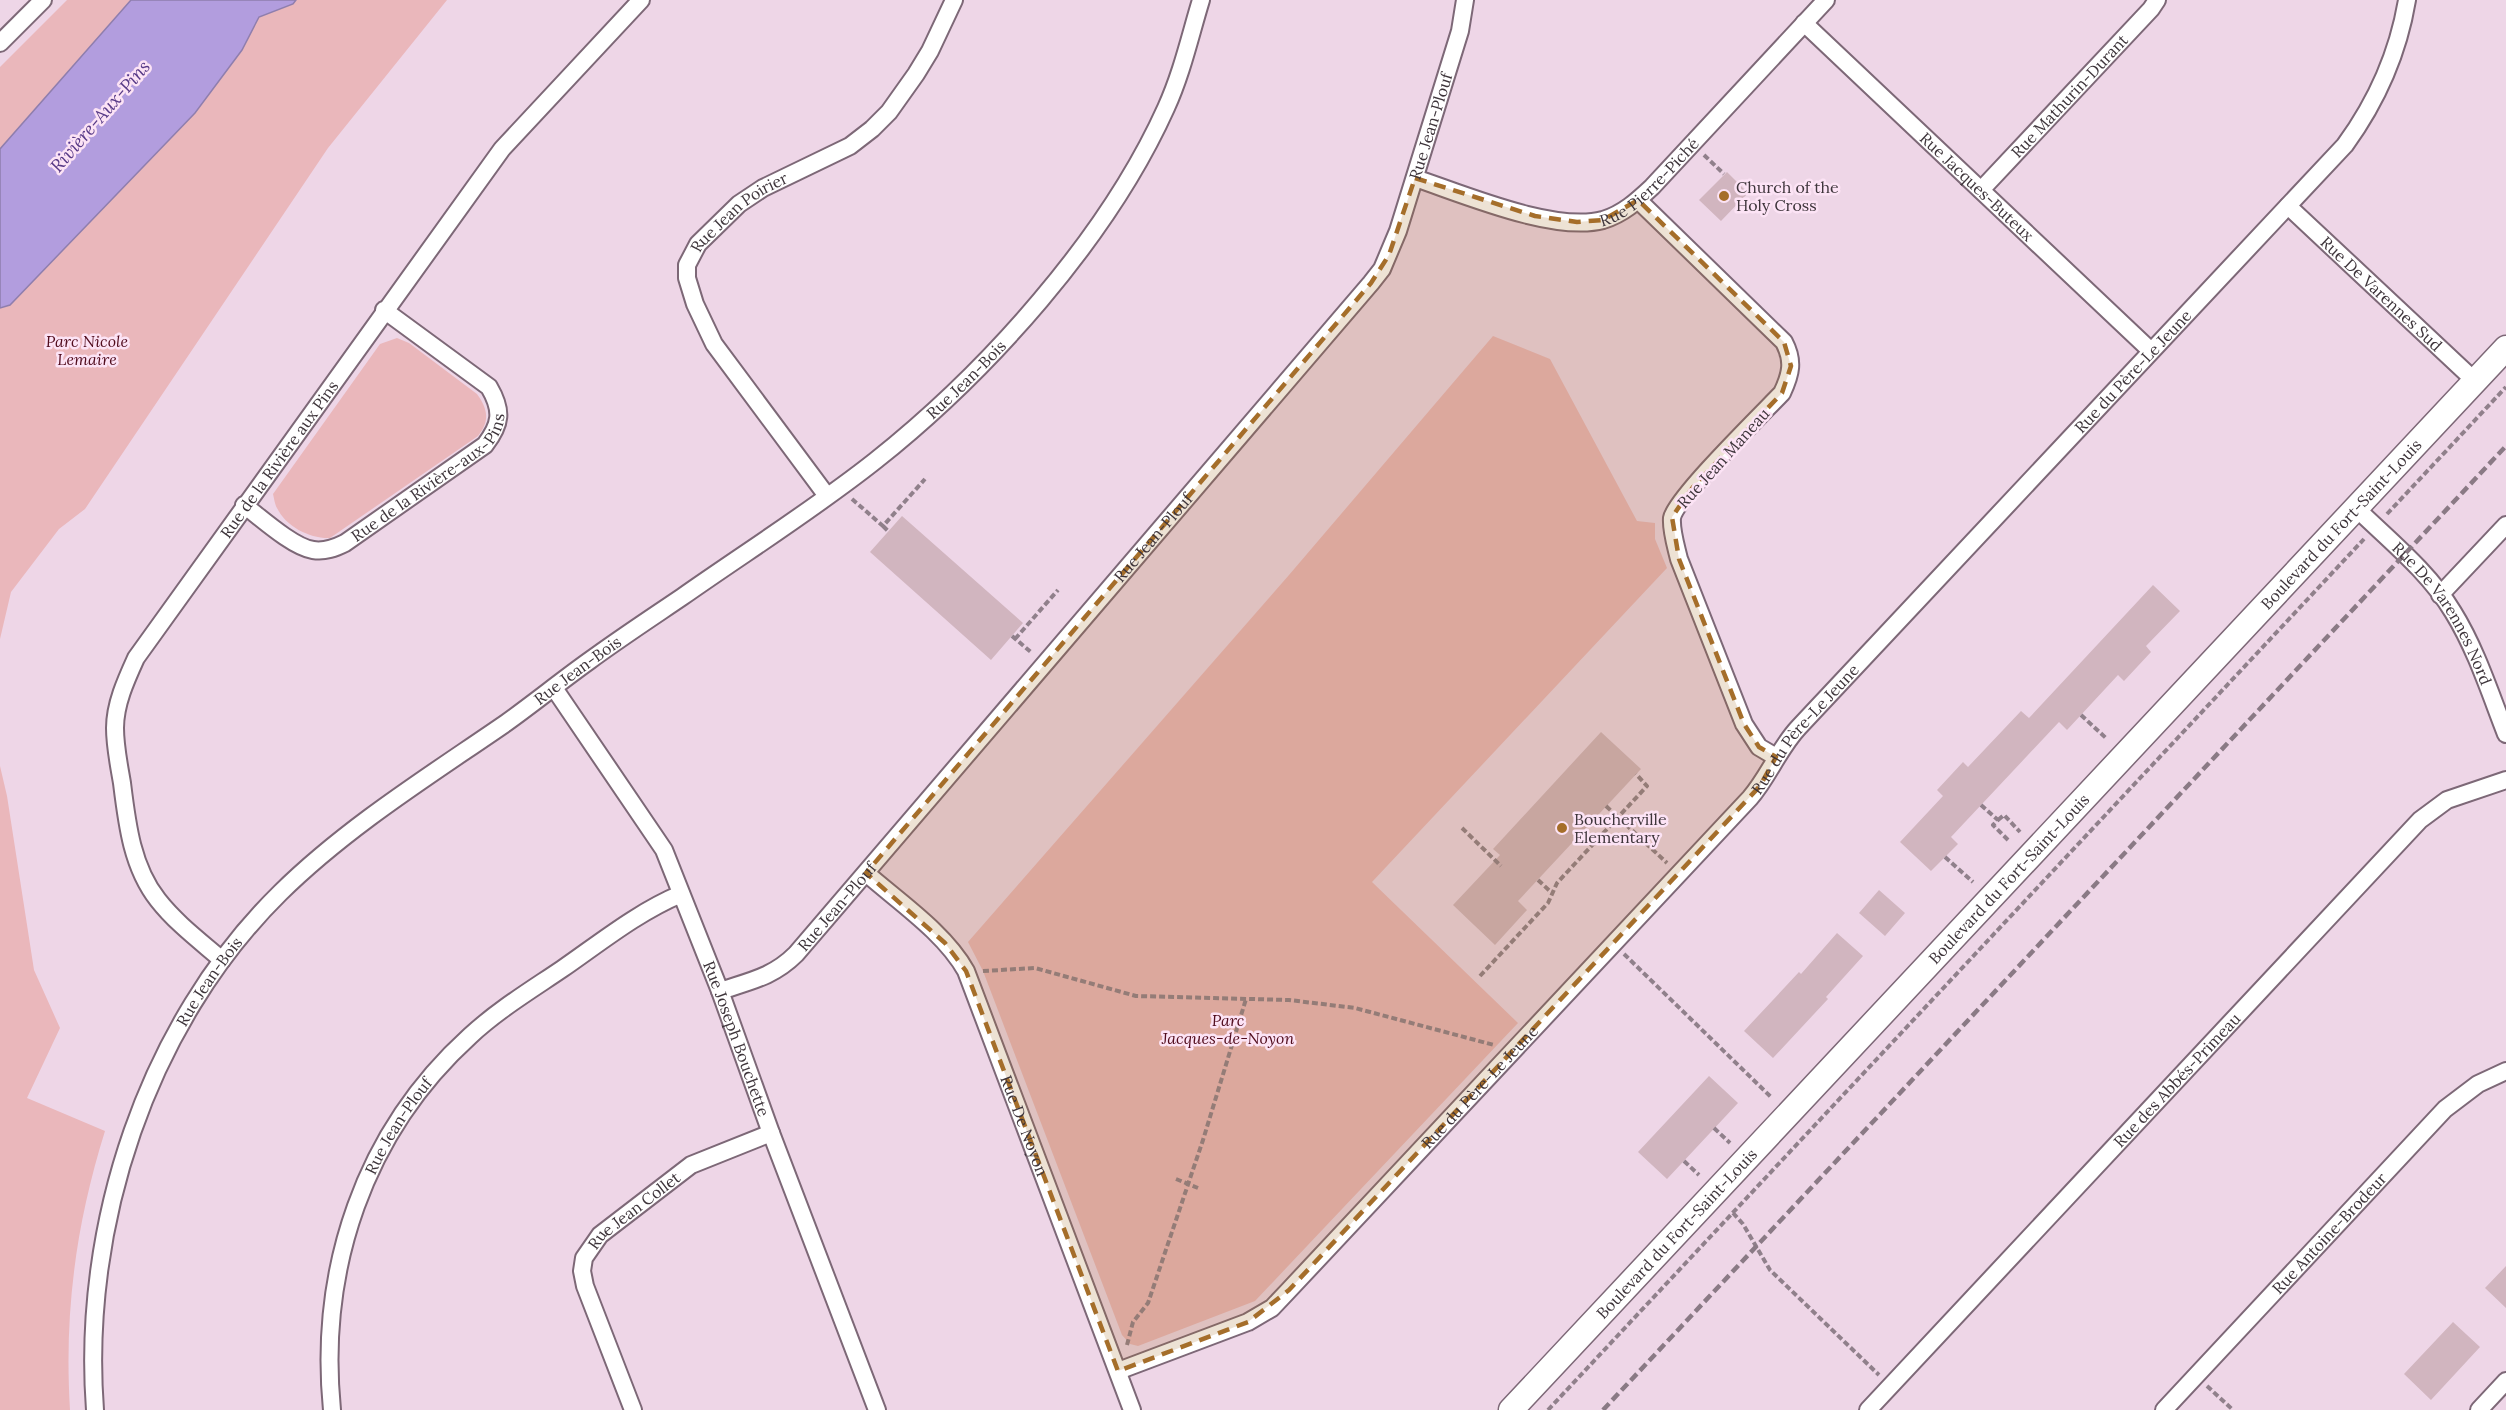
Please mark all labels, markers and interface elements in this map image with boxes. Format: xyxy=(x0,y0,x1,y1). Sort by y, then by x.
street label: Rue Mathurin-Durant xyxy=(2007,30,2133,162)
water label: Rivière-Aux-Pins xyxy=(45,55,155,177)
street label: Rue Jean-Plouf xyxy=(1405,69,1457,182)
street label: Rue Jacques-Buteux xyxy=(1916,128,2039,246)
street label: Rue Pierre-Piché xyxy=(1597,133,1703,230)
street label: Rue Jean Poirier xyxy=(686,168,791,255)
place label: Church of the Holy Cross xyxy=(1736,177,1839,215)
marker: Church of the Holy Cross xyxy=(1717,189,1731,203)
street label: Rue De Varennes Sud xyxy=(2317,232,2447,355)
street label: Rue du Père-Le Jeune xyxy=(2070,305,2196,437)
park label: Parc Nicole Lemaire xyxy=(46,331,129,369)
street label: Rue Jean-Bois xyxy=(922,336,1010,423)
street label: Rue de la Rivière aux Pins xyxy=(216,376,342,542)
street label: Rue Jean Maneau xyxy=(1673,403,1774,512)
street label: Rue de la Rivière-aux-Pins xyxy=(347,413,509,546)
street label: Boulevard du Fort-Saint-Louis xyxy=(2256,435,2426,613)
street label: Rue Jean-Plouf xyxy=(1109,488,1198,586)
street label: Rue De Varennes Nord xyxy=(2388,537,2497,688)
street label: Rue Jean-Bois xyxy=(530,631,625,709)
street label: Rue du Père-Le Jeune xyxy=(1747,660,1863,798)
street label: Boulevard du Fort-Saint-Louis xyxy=(1924,789,2093,968)
place label: Boucherville Elementary xyxy=(1574,809,1667,847)
marker: Boucherville Elementary xyxy=(1555,821,1569,835)
street label: Rue Jean-Plouf xyxy=(793,857,881,955)
street label: Rue Jean-Bois xyxy=(172,933,246,1030)
street label: Rue Joseph Bouchette xyxy=(699,958,774,1119)
street label: Rue des Abbés-Primeau xyxy=(2109,1008,2245,1151)
park label: Parc Jacques-de-Noyon xyxy=(1161,1010,1294,1048)
street label: Rue du Père-Le Jeune xyxy=(1417,1021,1542,1153)
street label: Rue Jean-Plouf xyxy=(360,1072,437,1177)
street label: Rue De Noyon xyxy=(996,1072,1053,1179)
street label: Boulevard du Fort-Saint-Louis xyxy=(1592,1144,1761,1323)
street label: Rue Jean Collet xyxy=(583,1167,685,1253)
street label: Rue Antoine-Brodeur xyxy=(2268,1168,2391,1298)

